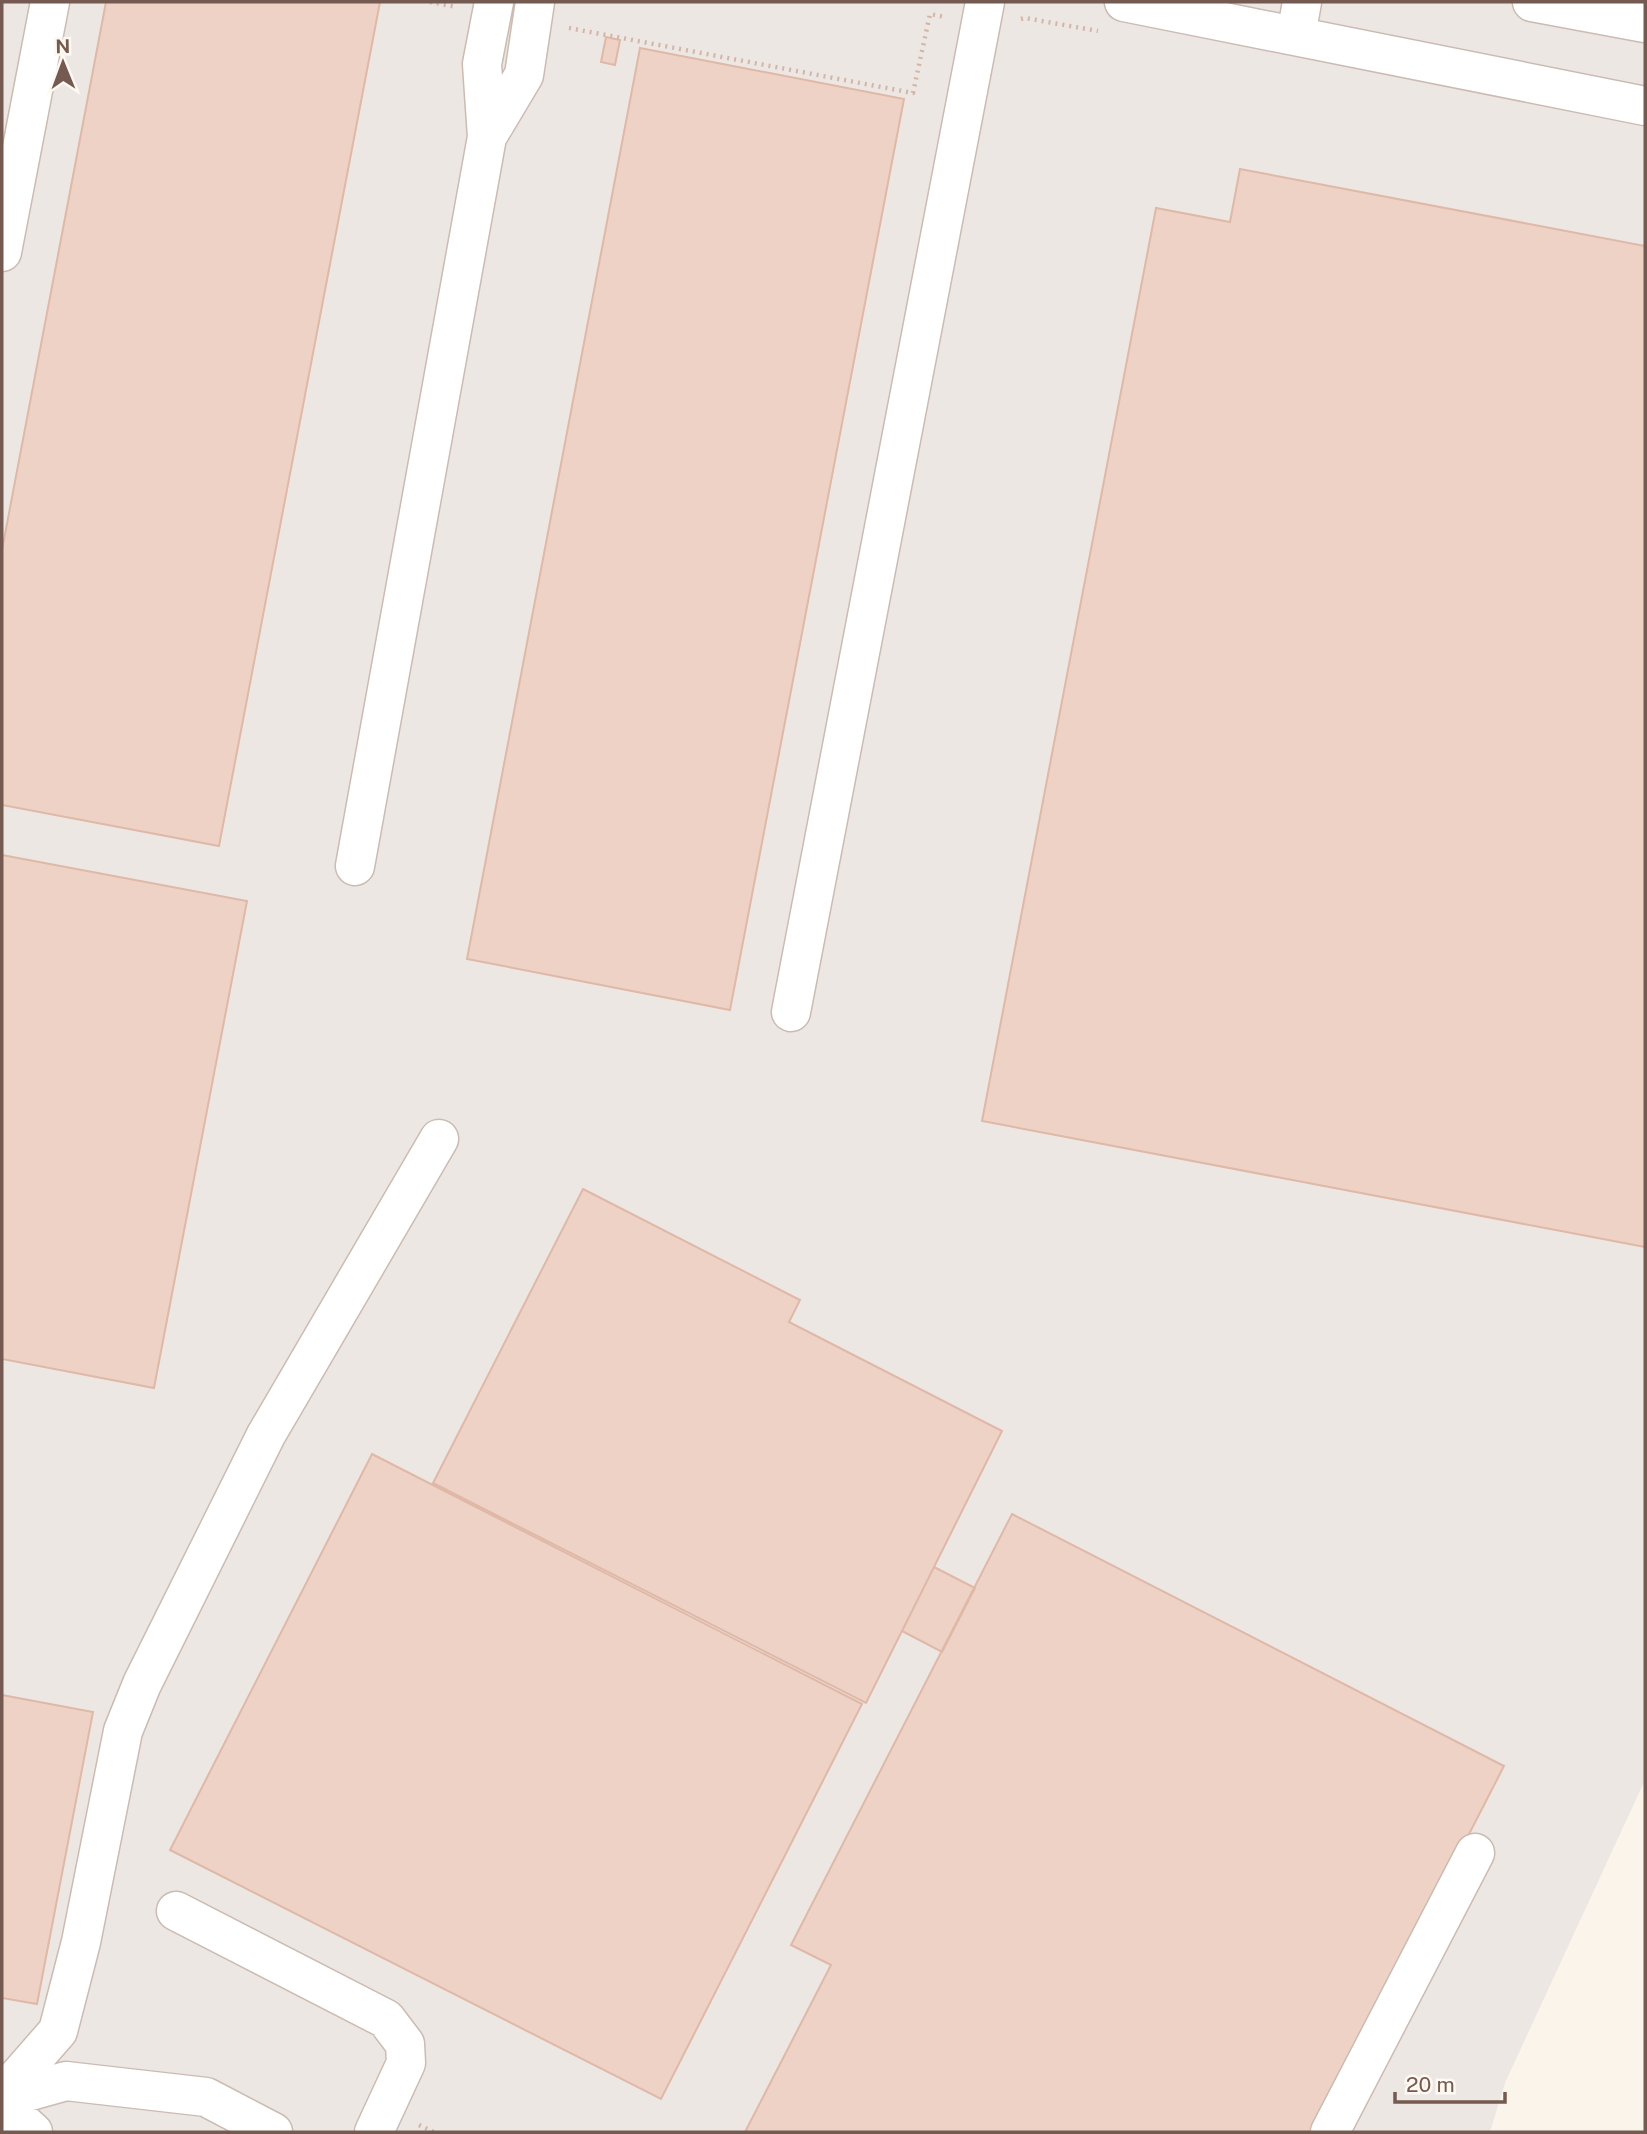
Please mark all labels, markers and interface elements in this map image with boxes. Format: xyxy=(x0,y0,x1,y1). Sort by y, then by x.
north arrow xyxy=(28,28,98,98)
text: N xyxy=(55,35,70,57)
scale bar xyxy=(1395,2060,1505,2104)
text: 20 m xyxy=(1406,2072,1455,2097)

